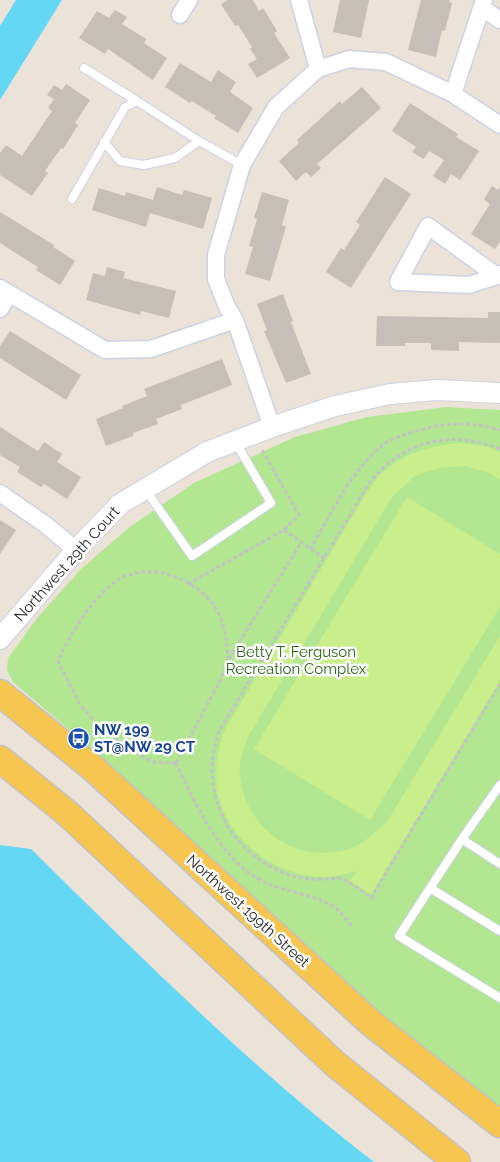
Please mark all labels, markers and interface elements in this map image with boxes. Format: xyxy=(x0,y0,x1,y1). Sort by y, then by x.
street label: Northwest 29th Court xyxy=(11,503,123,625)
park label: Betty T. Ferguson Recreation Complex xyxy=(226,643,367,678)
place label: NW 199 ST@NW 29 CT xyxy=(94,721,196,756)
bus stop icon: NW 199 ST@NW 29 CT xyxy=(66,727,90,751)
street label: Northwest 199th Street xyxy=(183,851,313,971)

